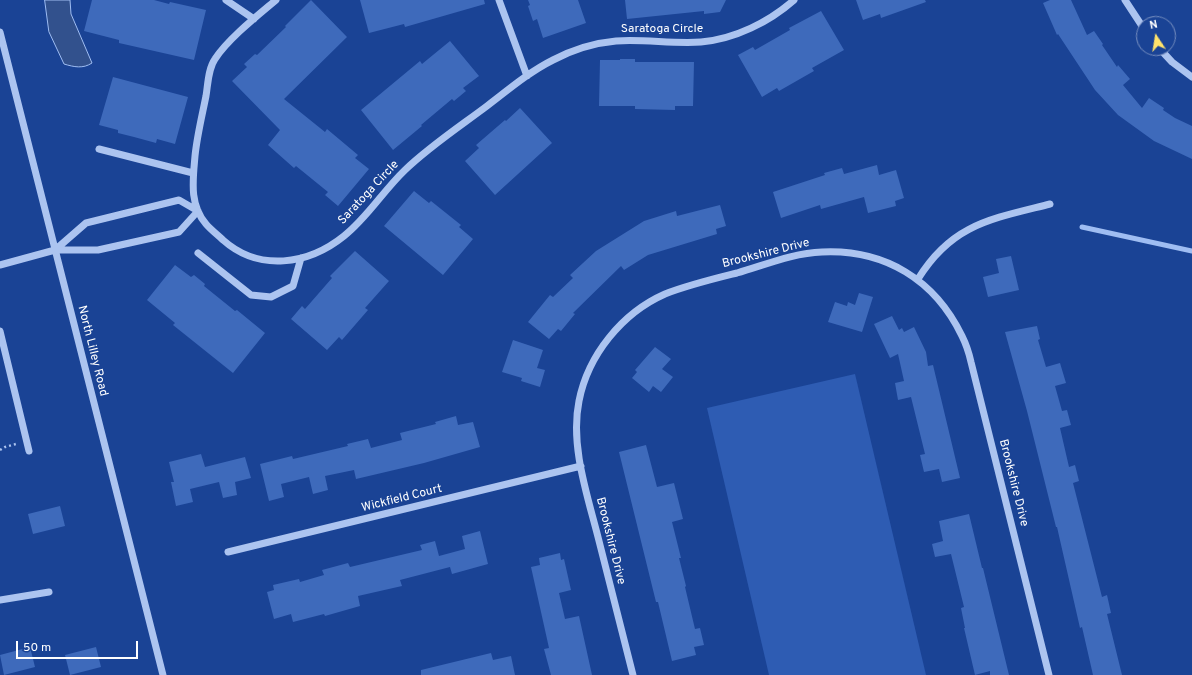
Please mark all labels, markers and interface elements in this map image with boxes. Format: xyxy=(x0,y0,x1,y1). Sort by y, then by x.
north arrow xyxy=(1136,16,1176,56)
text: N xyxy=(1148,18,1159,33)
street label: Saratoga Circle xyxy=(621,23,703,37)
street label: Saratoga Circle xyxy=(336,158,402,228)
street label: Brookshire Drive xyxy=(721,236,811,272)
street label: North Lilley Road xyxy=(74,304,110,398)
street label: Brookshire Drive xyxy=(995,438,1031,528)
street label: Wickfield Court xyxy=(360,482,444,516)
street label: Brookshire Drive xyxy=(592,496,628,586)
scale bar xyxy=(18,633,140,659)
text: 50 m xyxy=(23,640,51,656)

